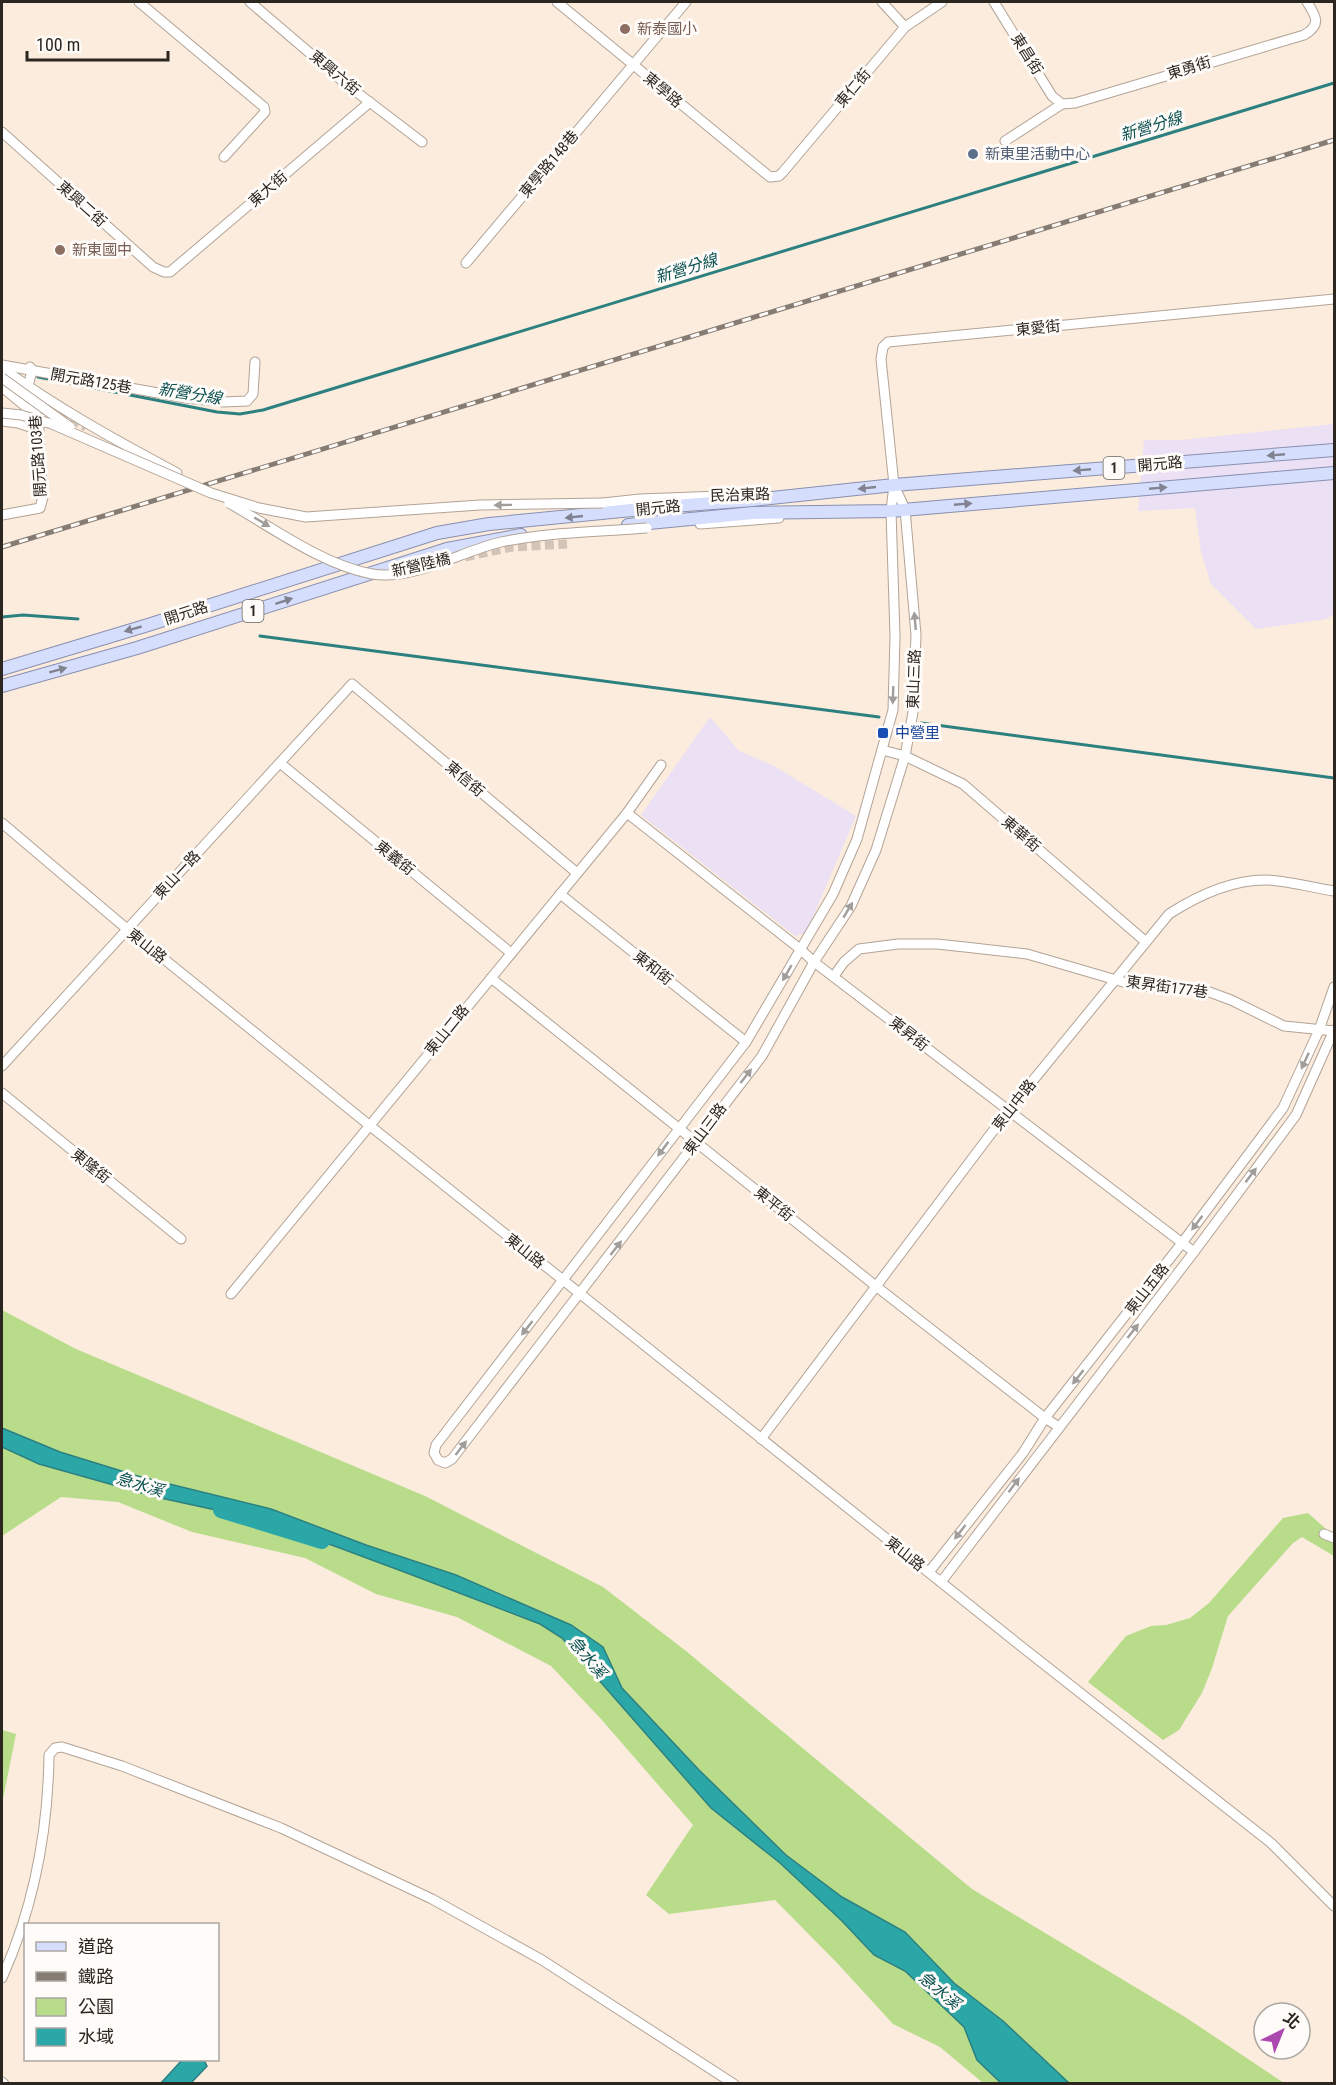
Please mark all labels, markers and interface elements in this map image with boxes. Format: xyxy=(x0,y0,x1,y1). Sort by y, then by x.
place label: 新泰國小 xyxy=(637,20,697,38)
marker: 新泰國小 xyxy=(618,22,632,36)
scale bar xyxy=(27,24,168,62)
street label: 東昌街 xyxy=(1007,30,1047,78)
text: 100 m xyxy=(36,34,80,55)
street label: 東興六街 xyxy=(306,47,364,99)
street label: 東勇街 xyxy=(1165,53,1213,83)
street label: 東仁街 xyxy=(832,65,874,111)
street label: 東學路 xyxy=(640,69,686,111)
water label: 新營分線 xyxy=(1118,107,1186,145)
street label: 東學路148巷 xyxy=(516,127,582,201)
place label: 新東里活動中心 xyxy=(985,145,1090,163)
marker: 新東里活動中心 xyxy=(966,147,980,161)
street label: 東大街 xyxy=(245,167,291,211)
street label: 東興二街 xyxy=(54,177,110,231)
place label: 新東國中 xyxy=(72,241,132,259)
marker: 新東國中 xyxy=(53,243,67,257)
water label: 新營分線 xyxy=(653,249,721,287)
street label: 東愛街 xyxy=(1015,317,1061,339)
street label: 開元路125巷 xyxy=(49,365,133,397)
water label: 新營分線 xyxy=(157,379,225,408)
street label: 開元路103巷 xyxy=(26,414,50,498)
one-way arrow xyxy=(1267,450,1286,459)
street label: 開元路 xyxy=(1137,453,1183,475)
road number: 1 xyxy=(1104,457,1124,479)
one-way arrow xyxy=(1072,465,1091,475)
one-way arrow xyxy=(858,483,877,493)
one-way arrow xyxy=(1148,483,1167,493)
street label: 民治東路 xyxy=(710,485,770,505)
street label: 開元路 xyxy=(635,497,681,519)
one-way arrow xyxy=(954,499,973,509)
one-way arrow xyxy=(493,500,512,510)
one-way arrow xyxy=(564,512,583,521)
one-way arrow xyxy=(254,517,271,527)
street label: 新營陸橋 xyxy=(390,549,452,581)
one-way arrow xyxy=(275,595,293,605)
street label: 開元路 xyxy=(162,597,210,629)
road number: 1 xyxy=(242,600,264,622)
one-way arrow xyxy=(910,612,920,631)
one-way arrow xyxy=(124,625,142,635)
street label: 東山三路 xyxy=(904,649,924,709)
one-way arrow xyxy=(49,665,67,674)
one-way arrow xyxy=(889,686,898,705)
place label: 中營里 xyxy=(895,724,940,742)
marker: 中營里 xyxy=(876,726,890,740)
street label: 東信街 xyxy=(442,758,488,800)
street label: 東華街 xyxy=(998,812,1044,856)
street label: 東義街 xyxy=(372,837,418,879)
street label: 東山一路 xyxy=(150,847,204,903)
one-way arrow xyxy=(842,902,853,918)
street label: 東山路 xyxy=(124,925,170,967)
street label: 東和街 xyxy=(630,947,676,989)
one-way arrow xyxy=(781,965,792,981)
street label: 東昇街177巷 xyxy=(1125,972,1209,1002)
street label: 東山二路 xyxy=(421,1001,473,1059)
street label: 東昇街 xyxy=(886,1013,932,1055)
one-way arrow xyxy=(1299,1052,1309,1070)
one-way arrow xyxy=(740,1068,753,1084)
street label: 東山中路 xyxy=(988,1076,1040,1134)
street label: 東山三路 xyxy=(680,1100,730,1158)
one-way arrow xyxy=(658,1142,670,1157)
street label: 東隆街 xyxy=(68,1145,114,1187)
one-way arrow xyxy=(1245,1168,1257,1183)
street label: 東平街 xyxy=(751,1183,797,1225)
one-way arrow xyxy=(1192,1215,1204,1230)
street label: 東山路 xyxy=(502,1230,548,1272)
one-way arrow xyxy=(609,1240,622,1256)
street label: 東山五路 xyxy=(1121,1260,1173,1318)
one-way arrow xyxy=(522,1320,534,1335)
one-way arrow xyxy=(1127,1323,1139,1338)
one-way arrow xyxy=(1072,1369,1084,1384)
one-way arrow xyxy=(454,1441,466,1456)
water label: 急水溪 xyxy=(114,1468,167,1501)
one-way arrow xyxy=(1008,1477,1021,1493)
one-way arrow xyxy=(954,1524,967,1540)
street label: 東山路 xyxy=(882,1533,928,1575)
water label: 急水溪 xyxy=(565,1633,612,1683)
legend xyxy=(24,1923,219,2061)
text: 道路 xyxy=(78,1936,114,1957)
text: 鐵路 xyxy=(78,1966,114,1987)
water label: 急水溪 xyxy=(915,1968,966,2014)
text: 公園 xyxy=(78,1996,114,2017)
north arrow xyxy=(1252,2001,1312,2061)
text: 北 xyxy=(1280,2008,1304,2033)
text: 水域 xyxy=(78,2026,114,2047)

